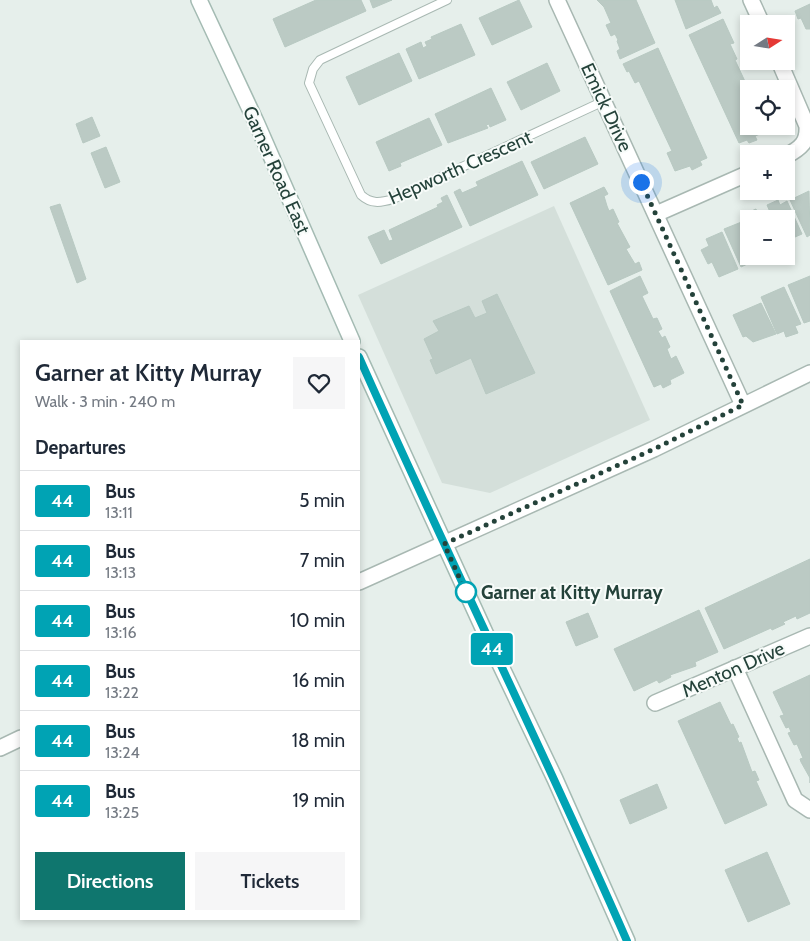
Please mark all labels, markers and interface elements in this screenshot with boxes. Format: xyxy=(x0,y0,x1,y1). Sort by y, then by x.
north arrow xyxy=(740,15,795,70)
map controls xyxy=(740,15,795,265)
street label: Emick Drive xyxy=(576,59,637,155)
button: locate xyxy=(740,80,795,135)
street label: Garner Road East xyxy=(238,103,315,238)
street label: Hepworth Crescent xyxy=(385,125,536,209)
button: + xyxy=(740,145,795,200)
your location xyxy=(629,170,654,195)
button: − xyxy=(740,210,795,265)
button: heart xyxy=(293,357,345,409)
text: Garner at Kitty Murray xyxy=(35,358,262,387)
text: Walk · 3 min · 240 m xyxy=(35,392,175,411)
text: Departures xyxy=(35,436,126,459)
text: Bus xyxy=(105,480,135,503)
text: 5 min xyxy=(299,489,345,512)
text: 44 xyxy=(51,490,74,512)
text: 13:11 xyxy=(105,503,133,522)
text: Bus xyxy=(105,540,135,563)
text: 7 min xyxy=(300,549,345,572)
text: 44 xyxy=(51,550,74,572)
text: 13:13 xyxy=(105,563,136,582)
marker: Garner at Kitty Murray xyxy=(455,581,477,603)
place label: Garner at Kitty Murray xyxy=(481,581,663,604)
text: Bus xyxy=(105,600,135,623)
text: 10 min xyxy=(290,609,345,632)
text: 44 xyxy=(51,610,74,632)
text: 13:16 xyxy=(105,623,137,642)
line badge: 44 xyxy=(470,633,514,665)
street label: Menton Drive xyxy=(678,637,788,702)
text: 44 xyxy=(481,638,503,660)
text: Bus xyxy=(105,660,135,683)
text: 16 min xyxy=(292,669,345,692)
text: 44 xyxy=(51,670,74,692)
text: 13:22 xyxy=(105,683,139,702)
text: Bus xyxy=(105,720,135,743)
text: 18 min xyxy=(292,729,345,752)
text: 44 xyxy=(51,730,74,752)
text: 13:24 xyxy=(105,743,140,762)
text: Bus xyxy=(105,780,135,803)
text: 19 min xyxy=(292,789,345,812)
text: 44 xyxy=(51,790,74,812)
text: 13:25 xyxy=(105,803,139,822)
button: Directions xyxy=(35,852,185,910)
button: Tickets xyxy=(195,852,345,910)

